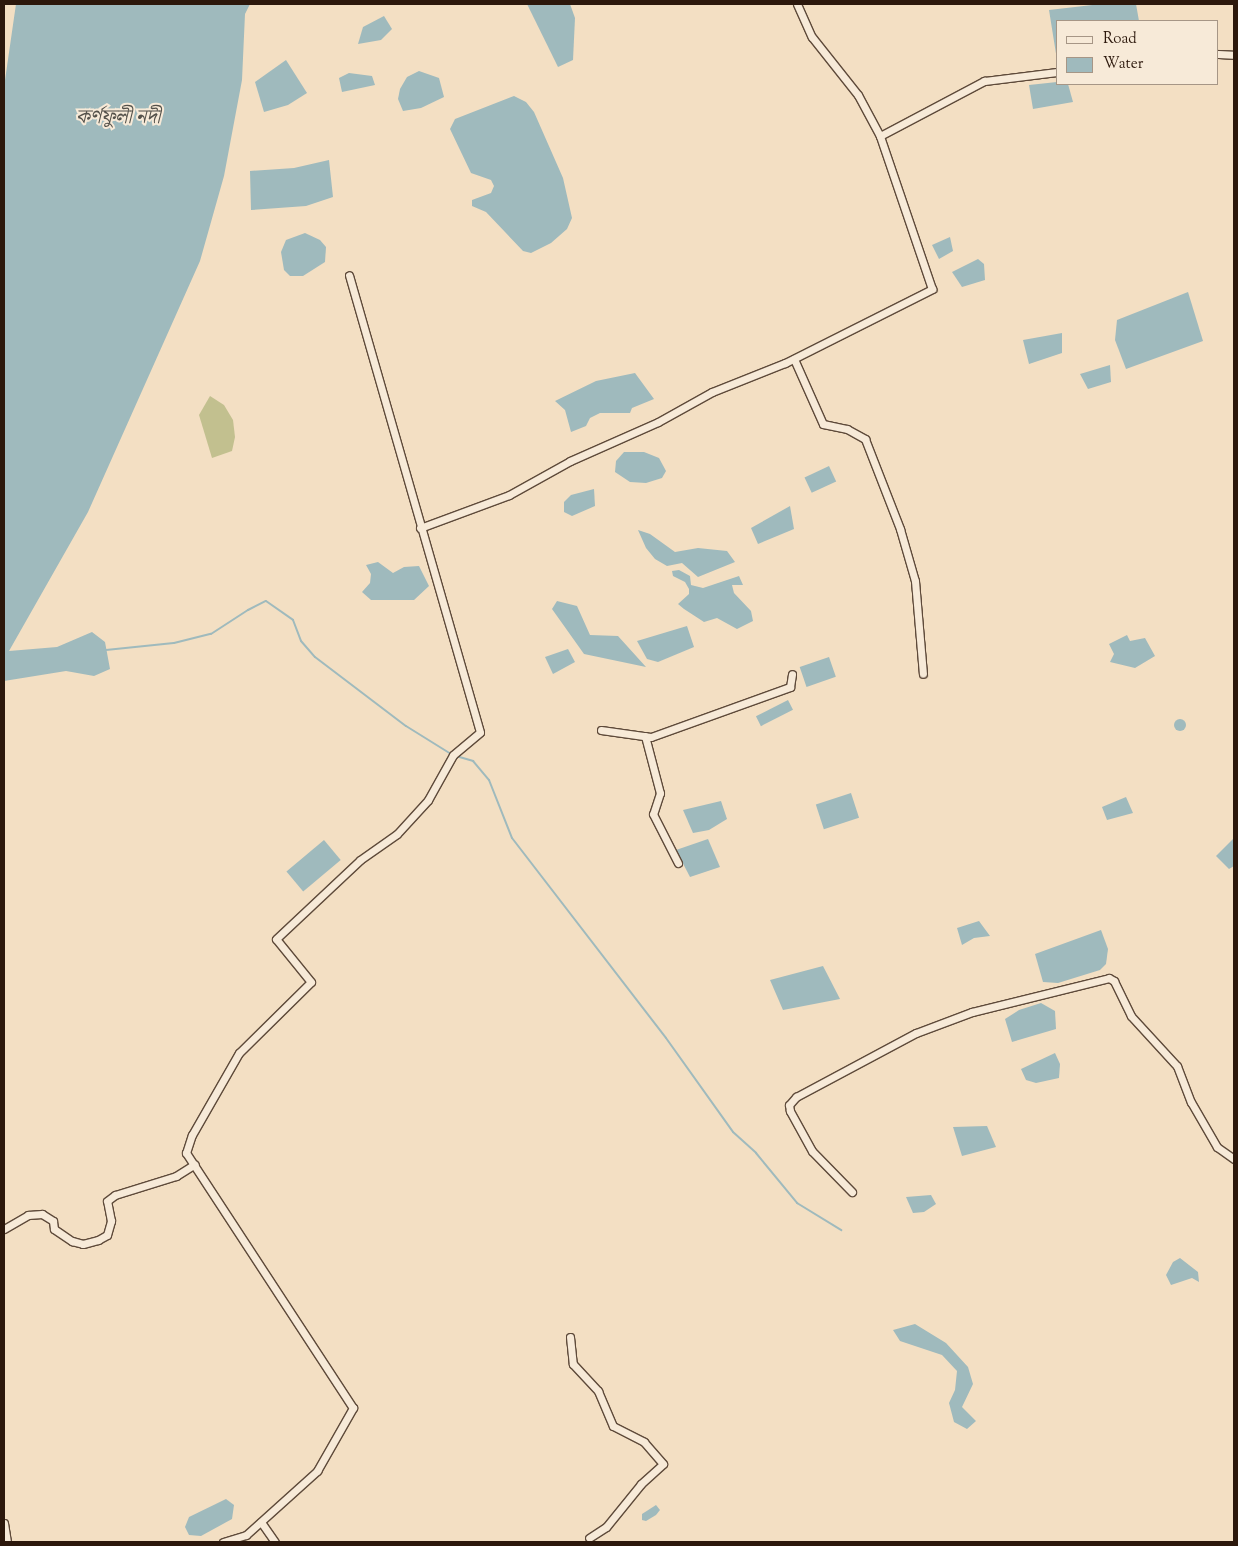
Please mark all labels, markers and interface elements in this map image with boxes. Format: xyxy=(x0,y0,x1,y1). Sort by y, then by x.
legend xyxy=(1056,20,1218,85)
text: Road xyxy=(1103,29,1137,50)
text: Water xyxy=(1103,54,1143,75)
water label: কর্ণফুলী নদী xyxy=(76,106,160,130)

